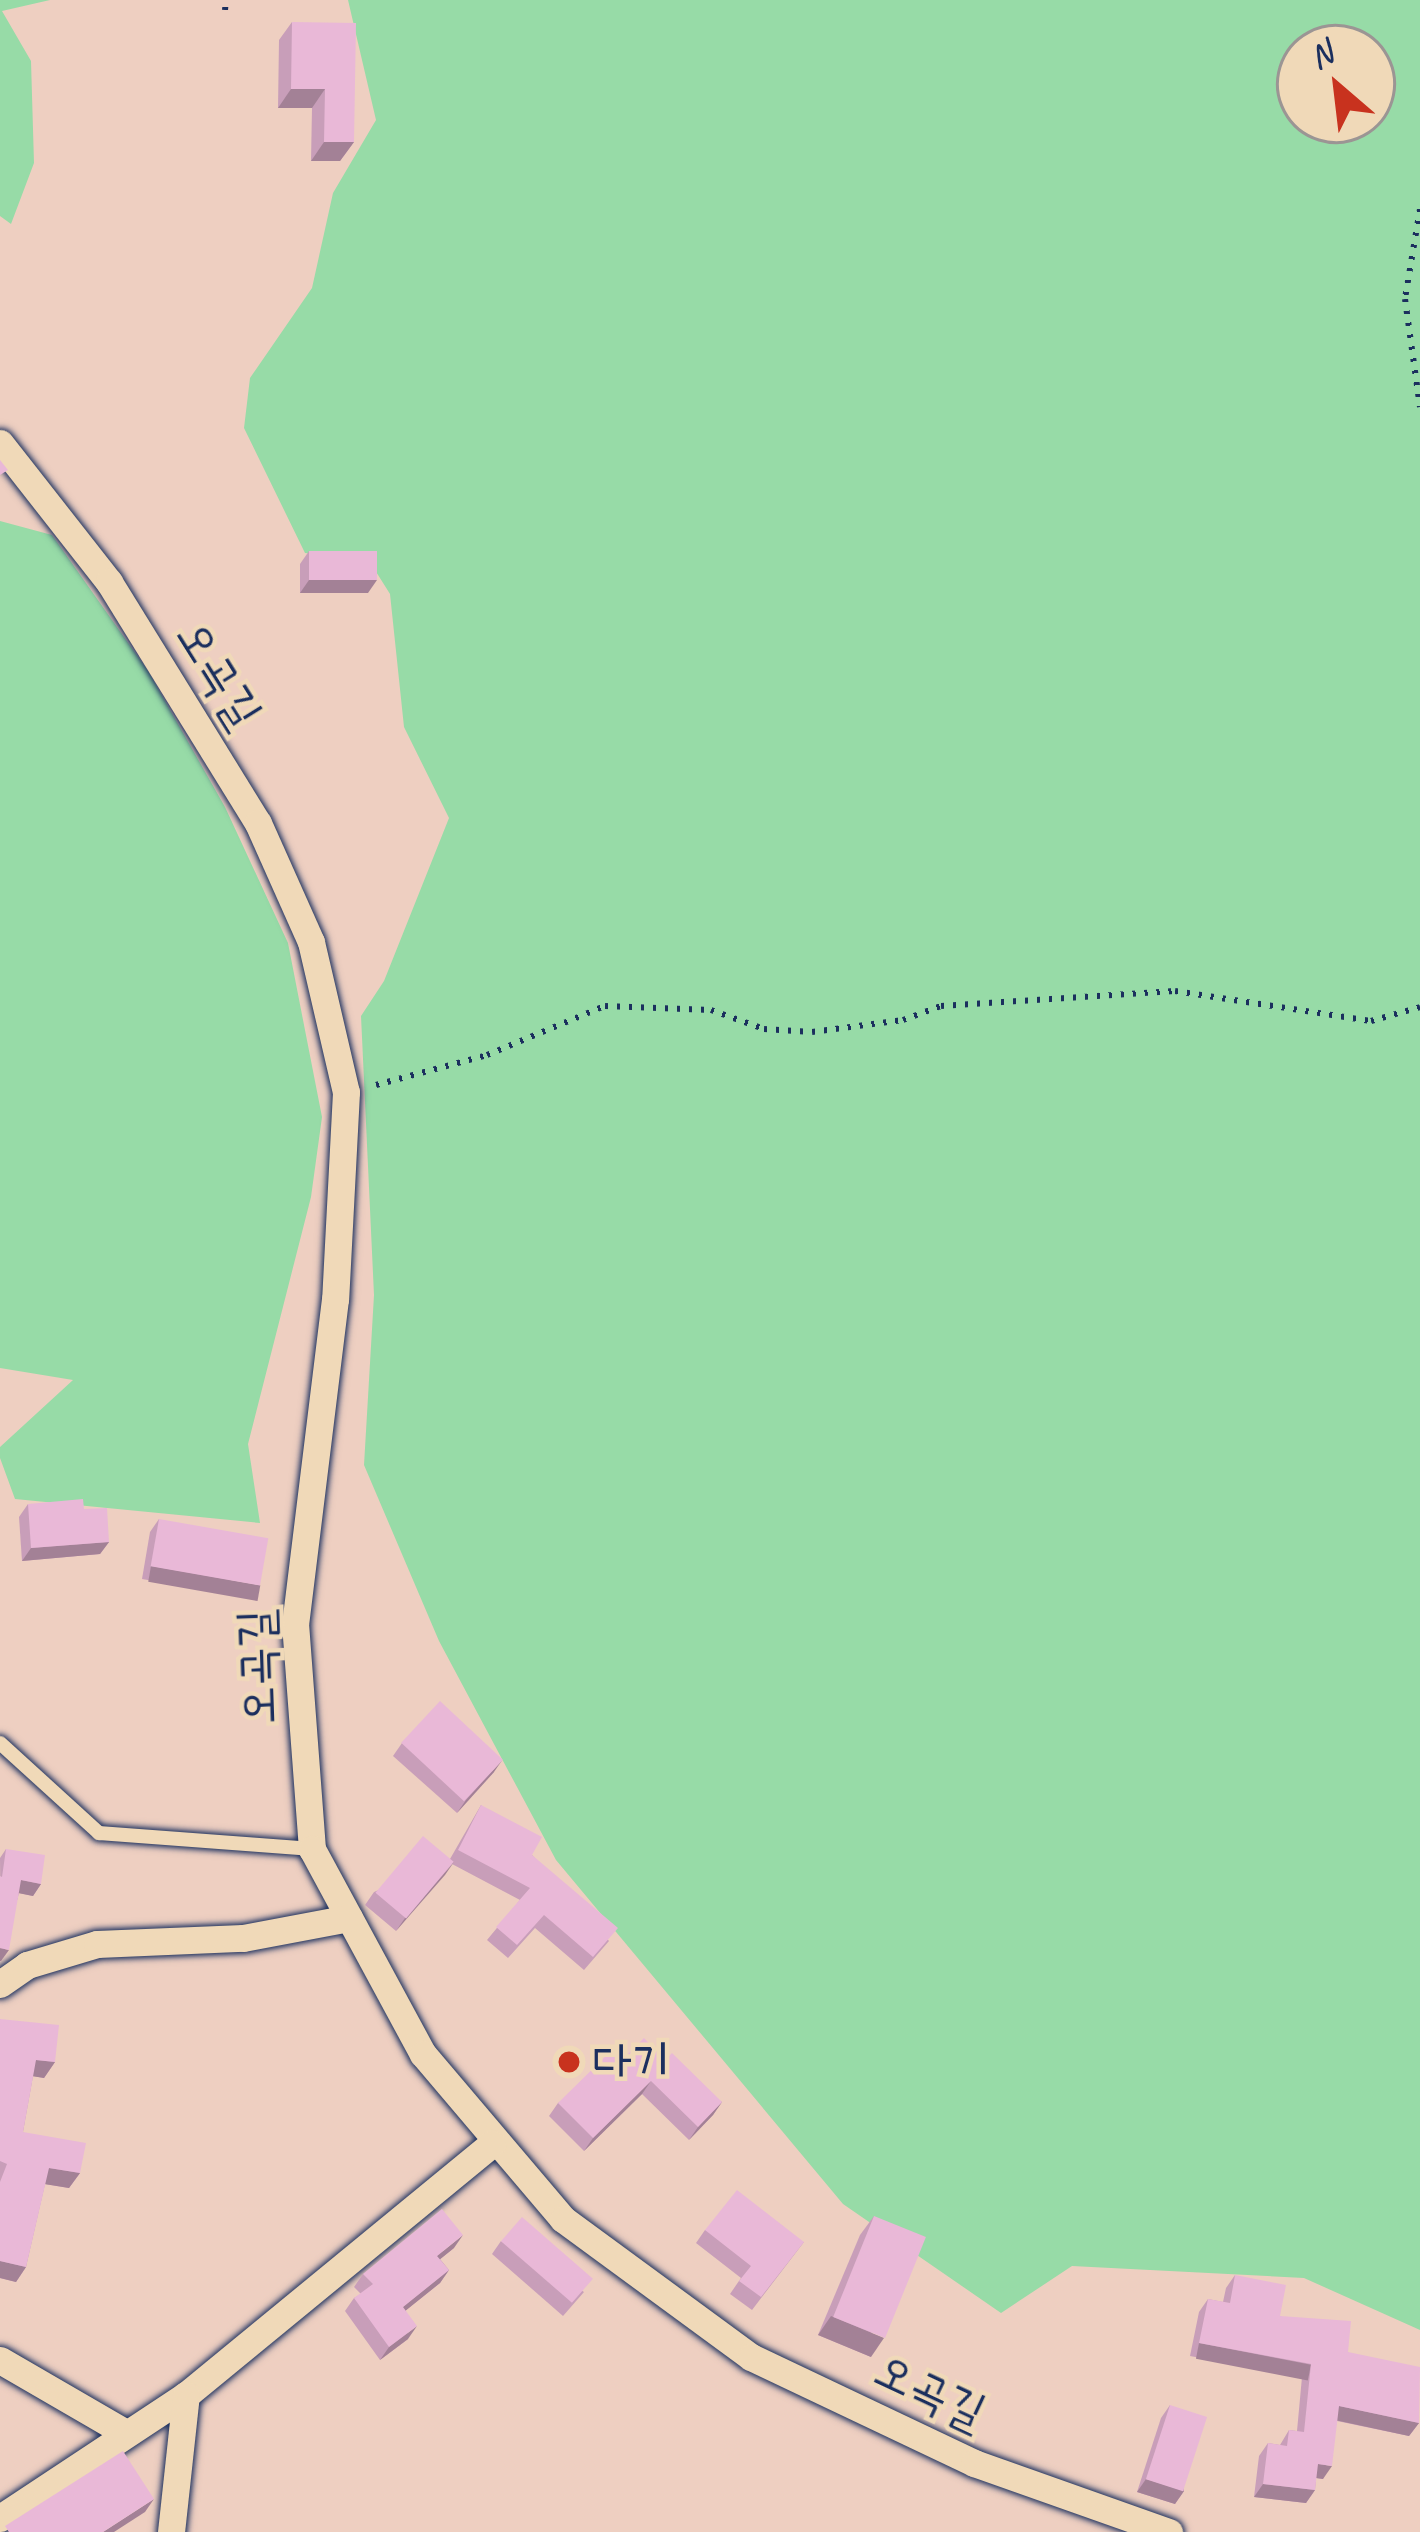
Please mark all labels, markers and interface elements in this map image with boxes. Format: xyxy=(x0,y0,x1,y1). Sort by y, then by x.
north arrow xyxy=(1276,24,1396,144)
text: N xyxy=(1302,32,1339,78)
street label: 오곡길 xyxy=(164,610,274,738)
street label: 오곡길 xyxy=(226,1608,288,1726)
place label: 다기 xyxy=(593,2033,670,2091)
marker: 다기 xyxy=(556,2049,582,2075)
street label: 오곡길 xyxy=(865,2340,995,2442)

